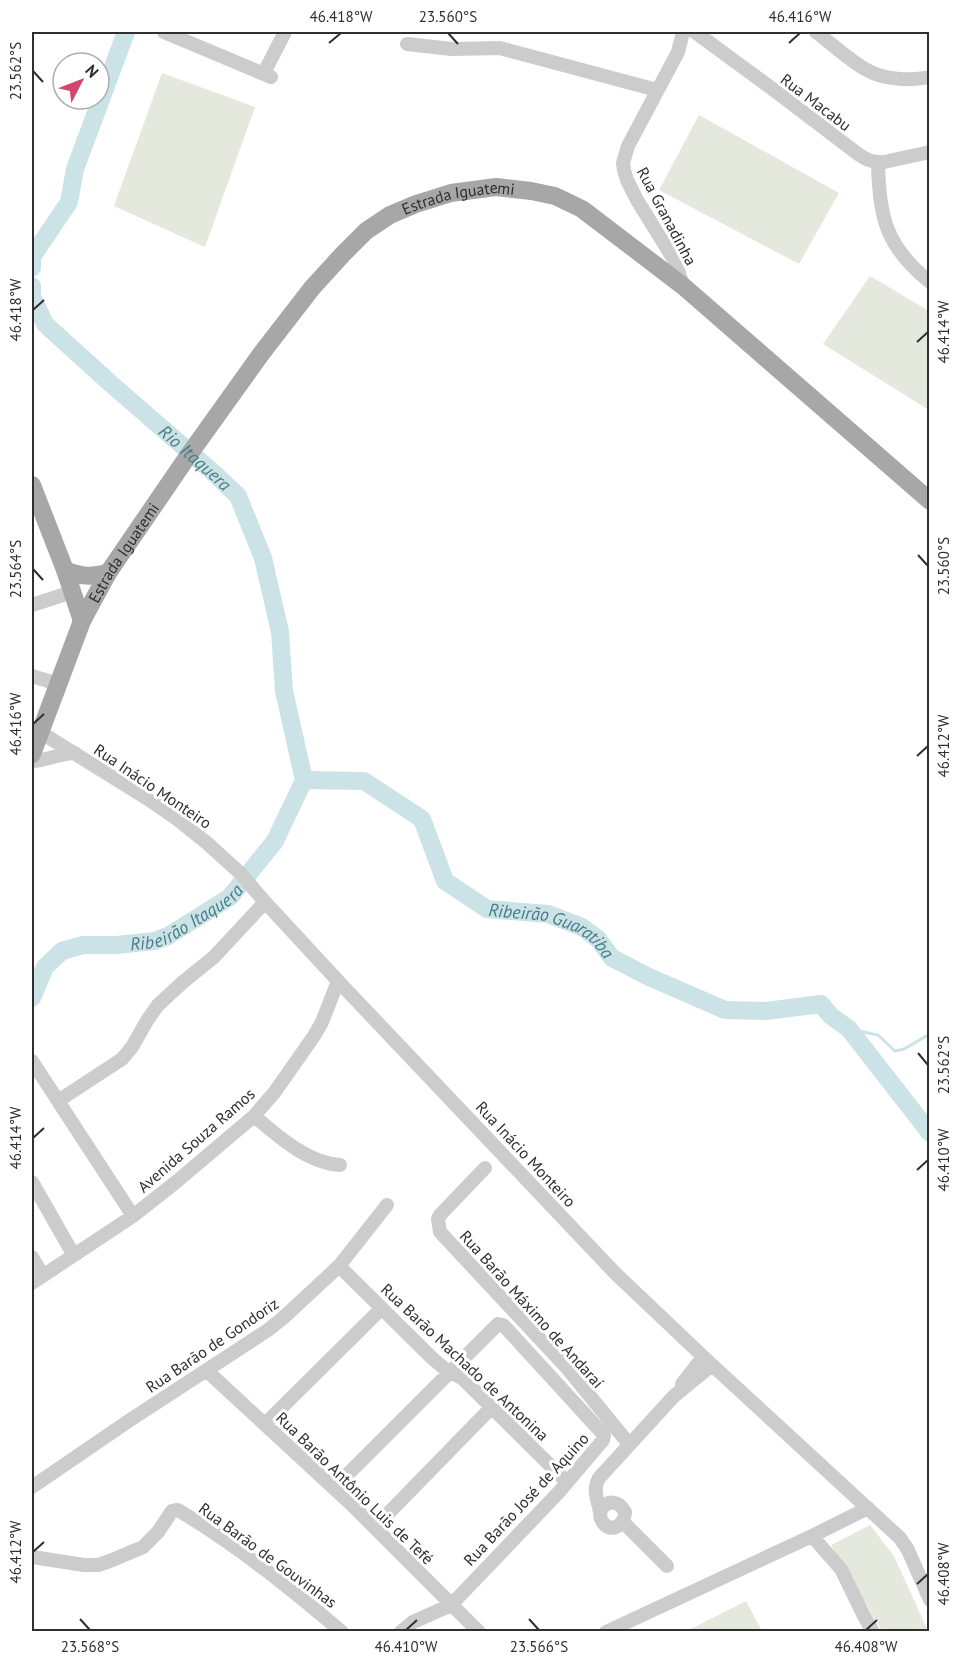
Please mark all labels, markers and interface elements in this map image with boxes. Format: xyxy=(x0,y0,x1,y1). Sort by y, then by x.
text: 46.418°W xyxy=(310,7,373,26)
text: 23.560°S xyxy=(419,7,477,26)
text: 46.416°W xyxy=(769,7,832,26)
text: 23.562°S xyxy=(6,42,25,100)
north arrow xyxy=(51,51,111,111)
text: N xyxy=(81,60,103,82)
street label: Rua Macabu xyxy=(777,69,855,135)
street label: Rua Granadinha xyxy=(633,163,701,269)
street label: Estrada Iguatemi xyxy=(399,177,516,219)
text: 46.418°W xyxy=(6,278,25,341)
text: 46.414°W xyxy=(934,300,953,363)
water label: Rio Itaquera xyxy=(154,419,237,496)
street label: Estrada Iguatemi xyxy=(84,499,163,606)
text: 23.560°S xyxy=(934,537,953,595)
text: 23.564°S xyxy=(6,540,25,598)
text: 46.416°W xyxy=(6,692,25,755)
text: 46.412°W xyxy=(934,714,953,777)
street label: Rua Inácio Monteiro xyxy=(90,739,216,833)
water label: Ribeirão Itaquera xyxy=(129,879,248,955)
water label: Ribeirão Guaratiba xyxy=(488,898,620,963)
text: 23.562°S xyxy=(934,1036,953,1094)
street label: Avenida Souza Ramos xyxy=(133,1083,259,1196)
street label: Rua Inácio Monteiro xyxy=(472,1097,580,1211)
text: 46.414°W xyxy=(6,1106,25,1169)
text: 46.410°W xyxy=(934,1128,953,1191)
street label: Rua Barão Máximo de Andaraí xyxy=(456,1226,608,1392)
street label: Rua Barão Machado de Antonina xyxy=(377,1279,553,1445)
street label: Rua Barão de Gondoriz xyxy=(142,1293,282,1397)
street label: Rua Barão Antônio Luis de Tefé xyxy=(272,1407,438,1569)
street label: Rua Barão José de Aquino xyxy=(459,1428,593,1570)
street label: Rua Barão de Gouvinhas xyxy=(195,1498,341,1612)
text: 46.412°W xyxy=(6,1520,25,1583)
text: 46.408°W xyxy=(934,1542,953,1605)
text: 23.568°S xyxy=(61,1637,119,1656)
text: 46.410°W xyxy=(375,1637,438,1656)
text: 23.566°S xyxy=(510,1637,568,1656)
text: 46.408°W xyxy=(835,1637,898,1656)

